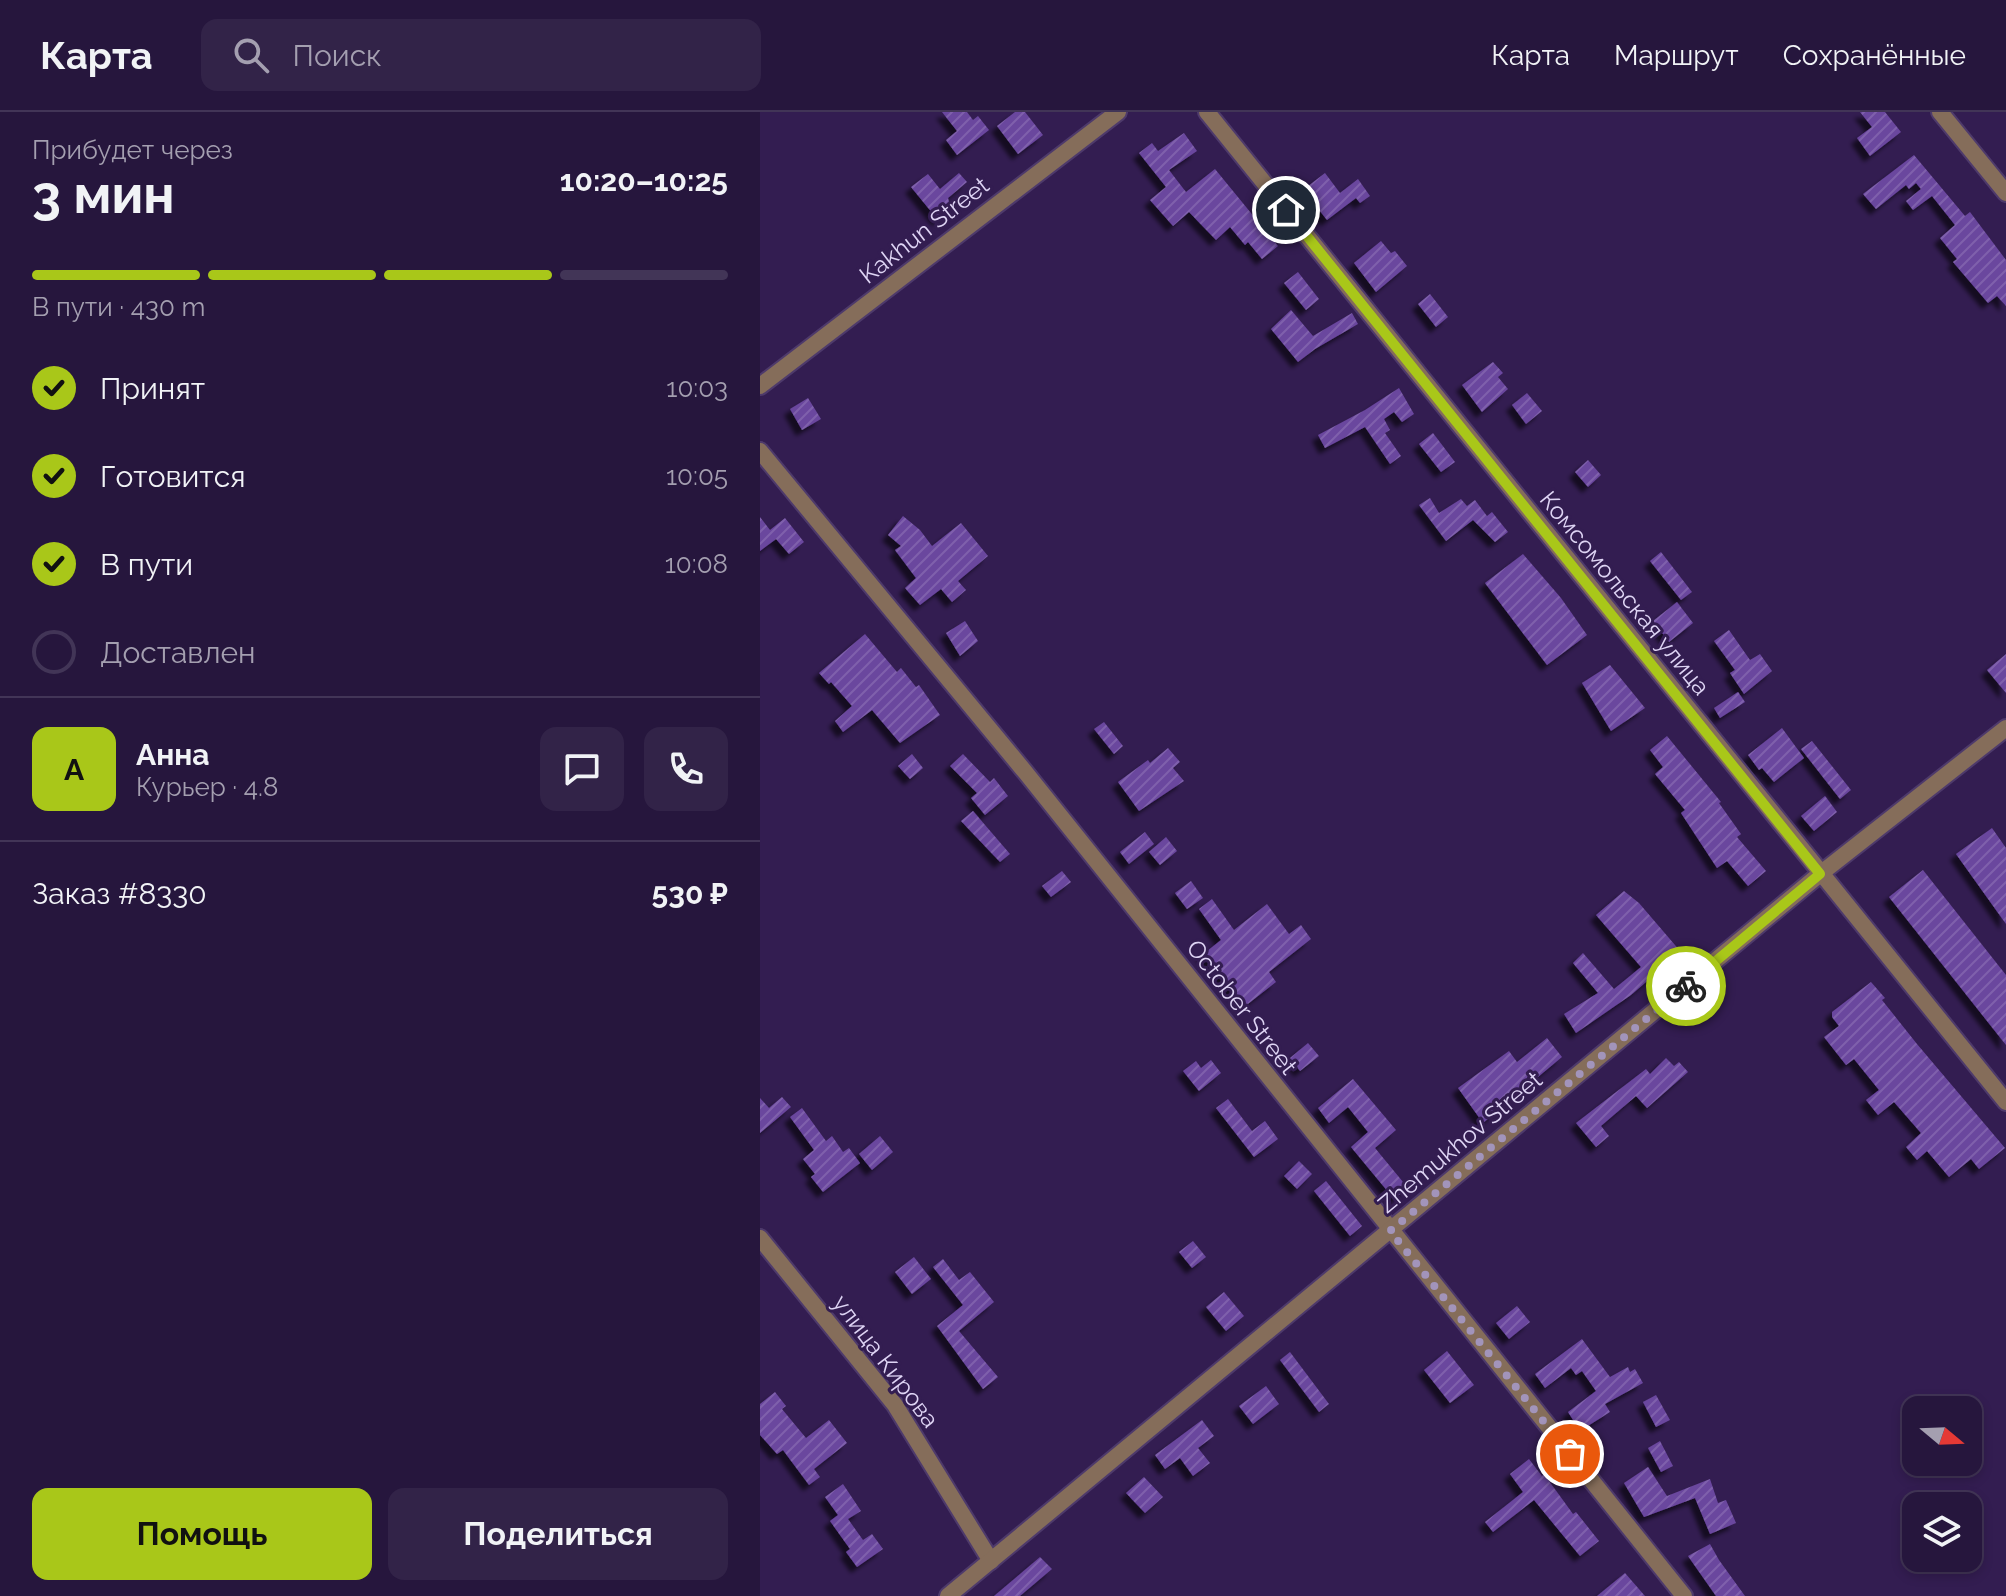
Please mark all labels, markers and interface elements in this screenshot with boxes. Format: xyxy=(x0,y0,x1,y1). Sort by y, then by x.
search box xyxy=(201,19,761,91)
text: Карта xyxy=(40,33,153,78)
icon: search xyxy=(229,33,273,77)
text: Поиск xyxy=(293,38,382,73)
text: Карта xyxy=(1491,39,1570,72)
text: Маршрут xyxy=(1614,39,1739,72)
text: Сохранённые xyxy=(1783,39,1966,72)
text: Прибудет через xyxy=(32,135,233,165)
text: 10:20–10:25 xyxy=(560,163,728,198)
text: 3 мин xyxy=(32,164,175,225)
street label: Kakhun Street xyxy=(854,171,994,289)
pin xyxy=(1252,176,1320,244)
icon: home xyxy=(1264,188,1308,232)
text: В пути · 430 m xyxy=(32,292,205,322)
icon: check xyxy=(32,366,76,410)
text: Принят xyxy=(100,371,205,406)
text: 10:03 xyxy=(666,373,728,403)
icon: check xyxy=(32,454,76,498)
text: Готовится xyxy=(100,459,246,494)
text: 10:05 xyxy=(666,461,728,491)
street label: Комсомольская улица xyxy=(1534,485,1716,701)
icon: check xyxy=(32,542,76,586)
text: В пути xyxy=(100,547,193,582)
text: 10:08 xyxy=(665,549,728,579)
text: Доставлен xyxy=(100,635,256,670)
button: chat xyxy=(540,727,624,811)
button: phone xyxy=(644,727,728,811)
text: Анна xyxy=(136,737,210,772)
text: А xyxy=(64,752,84,787)
text: Курьер · 4.8 xyxy=(136,772,278,802)
text: Заказ #8330 xyxy=(32,876,207,911)
text: 530 ₽ xyxy=(652,876,728,911)
street label: October Street xyxy=(1180,934,1304,1080)
courier xyxy=(1646,946,1726,1026)
icon: bike xyxy=(1664,964,1708,1008)
street label: Zhemukhov Street xyxy=(1372,1065,1548,1219)
street label: улица Кирова xyxy=(827,1289,945,1433)
north arrow xyxy=(1902,1396,1982,1476)
map controls xyxy=(1902,1396,1982,1572)
pin xyxy=(1536,1420,1604,1488)
icon: bag xyxy=(1548,1432,1592,1476)
button: Помощь xyxy=(32,1488,372,1580)
button: Поделиться xyxy=(388,1488,728,1580)
button: layers xyxy=(1902,1492,1982,1572)

